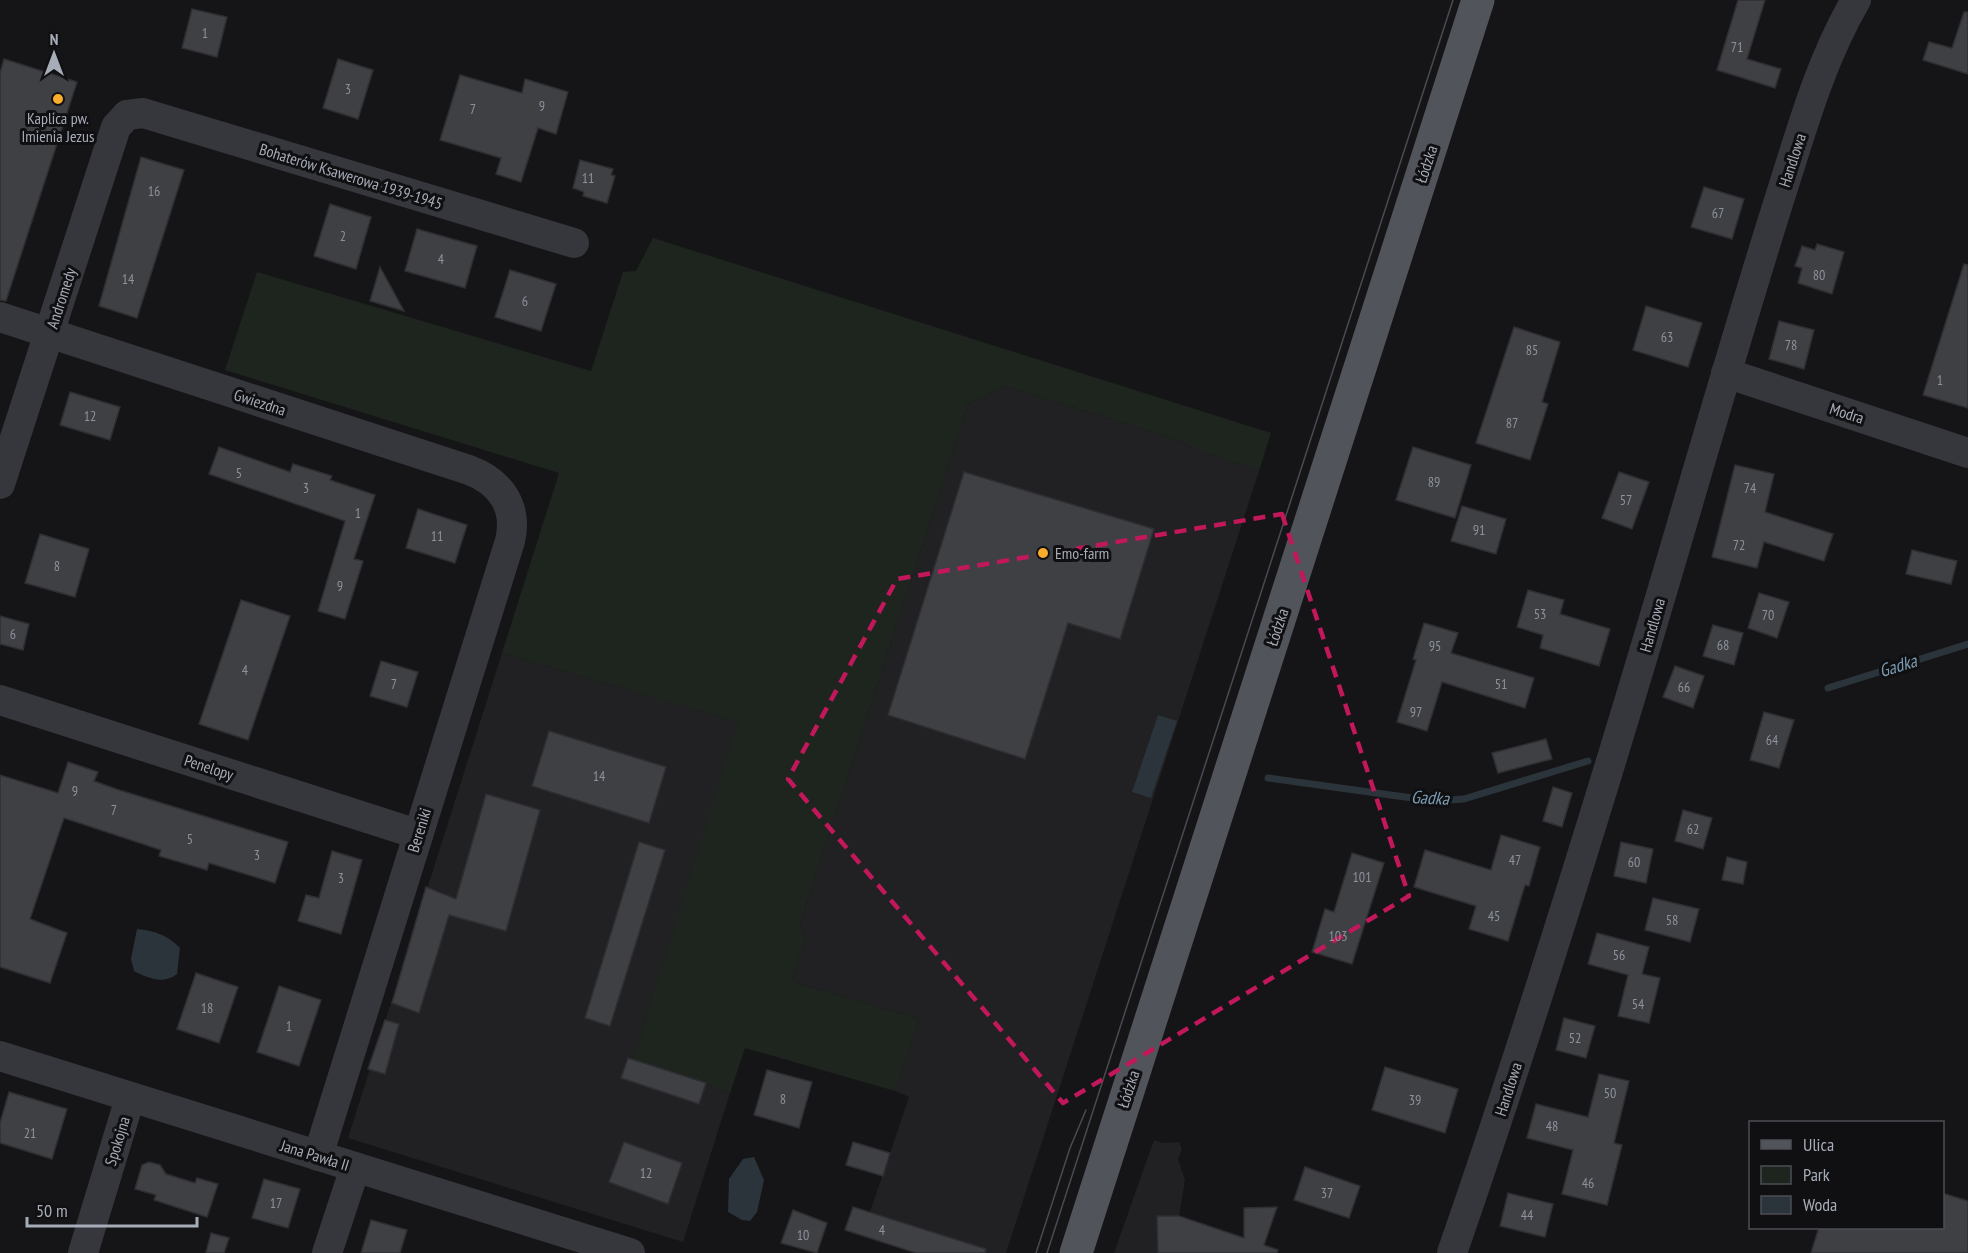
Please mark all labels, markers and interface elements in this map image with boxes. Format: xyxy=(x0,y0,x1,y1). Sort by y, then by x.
north arrow xyxy=(24,24,84,84)
house number: 1 xyxy=(202,24,208,42)
text: N xyxy=(50,29,58,49)
house number: 71 xyxy=(1731,38,1743,56)
house number: 3 xyxy=(345,80,351,98)
marker: Kaplica pw. Imienia Jezus xyxy=(51,92,65,106)
house number: 9 xyxy=(539,97,545,115)
house number: 7 xyxy=(470,100,476,118)
place label: Kaplica pw. Imienia Jezus xyxy=(22,108,94,146)
street label: Handlowa xyxy=(1774,131,1810,189)
street label: Bohaterów Ksawerowa 1939-1945 xyxy=(257,139,445,213)
street label: Łódzka xyxy=(1411,143,1441,185)
house number: 11 xyxy=(582,169,594,187)
house number: 16 xyxy=(148,182,160,200)
house number: 67 xyxy=(1712,204,1724,222)
house number: 2 xyxy=(340,227,346,245)
house number: 4 xyxy=(438,250,445,268)
street label: Andromedy xyxy=(42,265,80,331)
house number: 80 xyxy=(1813,266,1825,284)
house number: 14 xyxy=(122,270,135,288)
house number: 6 xyxy=(522,292,528,310)
house number: 63 xyxy=(1661,328,1673,346)
house number: 78 xyxy=(1785,336,1797,354)
house number: 85 xyxy=(1526,341,1538,359)
house number: 1 xyxy=(1937,371,1943,389)
street label: Gwiezdna xyxy=(232,384,288,420)
street label: Modra xyxy=(1827,398,1867,428)
house number: 12 xyxy=(84,407,96,425)
house number: 87 xyxy=(1506,414,1518,432)
house number: 5 xyxy=(236,464,242,482)
house number: 89 xyxy=(1428,473,1440,491)
house number: 3 xyxy=(303,479,309,497)
house number: 74 xyxy=(1744,479,1757,497)
house number: 57 xyxy=(1620,491,1632,509)
house number: 1 xyxy=(355,504,361,522)
house number: 91 xyxy=(1473,521,1485,539)
house number: 11 xyxy=(431,527,443,545)
house number: 72 xyxy=(1733,536,1745,554)
place label: Emo-farm xyxy=(1055,543,1109,563)
marker: Emo-farm xyxy=(1036,546,1050,560)
house number: 8 xyxy=(54,557,60,575)
house number: 9 xyxy=(337,577,343,595)
street label: Handlowa xyxy=(1635,596,1669,654)
house number: 53 xyxy=(1534,605,1546,623)
street label: Łódzka xyxy=(1262,606,1292,648)
house number: 70 xyxy=(1762,606,1774,624)
house number: 6 xyxy=(10,625,16,643)
house number: 68 xyxy=(1717,636,1729,654)
house number: 95 xyxy=(1429,637,1441,655)
water label: Gadka xyxy=(1876,649,1920,682)
house number: 4 xyxy=(242,661,249,679)
house number: 7 xyxy=(391,675,397,693)
house number: 51 xyxy=(1495,675,1507,693)
house number: 66 xyxy=(1678,678,1690,696)
house number: 97 xyxy=(1410,703,1422,721)
house number: 64 xyxy=(1766,731,1779,749)
street label: Penelopy xyxy=(182,750,236,784)
house number: 14 xyxy=(593,767,606,785)
house number: 9 xyxy=(72,782,78,800)
water label: Gadka xyxy=(1410,785,1450,810)
house number: 7 xyxy=(111,801,117,819)
street label: Bereniki xyxy=(403,805,435,855)
house number: 62 xyxy=(1687,820,1699,838)
house number: 5 xyxy=(187,830,193,848)
house number: 3 xyxy=(254,846,260,864)
house number: 47 xyxy=(1509,851,1521,869)
house number: 60 xyxy=(1628,853,1640,871)
house number: 101 xyxy=(1353,868,1371,886)
house number: 3 xyxy=(338,869,344,887)
house number: 45 xyxy=(1488,907,1500,925)
house number: 58 xyxy=(1666,911,1678,929)
house number: 103 xyxy=(1329,927,1347,945)
house number: 56 xyxy=(1613,946,1625,964)
house number: 54 xyxy=(1632,995,1645,1013)
house number: 18 xyxy=(201,999,213,1017)
house number: 1 xyxy=(286,1017,292,1035)
house number: 52 xyxy=(1569,1029,1581,1047)
street label: Handlowa xyxy=(1490,1060,1526,1118)
street label: Łódzka xyxy=(1113,1068,1143,1110)
house number: 50 xyxy=(1604,1084,1616,1102)
house number: 8 xyxy=(780,1090,786,1108)
house number: 39 xyxy=(1409,1091,1421,1109)
street label: Spokojna xyxy=(100,1114,134,1168)
house number: 48 xyxy=(1546,1117,1558,1135)
legend xyxy=(1749,1121,1944,1229)
house number: 21 xyxy=(24,1124,36,1142)
text: Ulica xyxy=(1803,1133,1834,1156)
street label: Jana Pawła II xyxy=(277,1135,352,1175)
text: Park xyxy=(1803,1163,1830,1186)
house number: 12 xyxy=(640,1164,652,1182)
house number: 46 xyxy=(1582,1174,1594,1192)
house number: 37 xyxy=(1321,1184,1333,1202)
scale bar xyxy=(27,1190,196,1228)
text: Woda xyxy=(1803,1193,1837,1216)
house number: 17 xyxy=(270,1194,282,1212)
text: 50 m xyxy=(36,1199,68,1222)
house number: 44 xyxy=(1521,1206,1534,1224)
house number: 4 xyxy=(879,1221,886,1239)
house number: 10 xyxy=(797,1226,809,1244)

